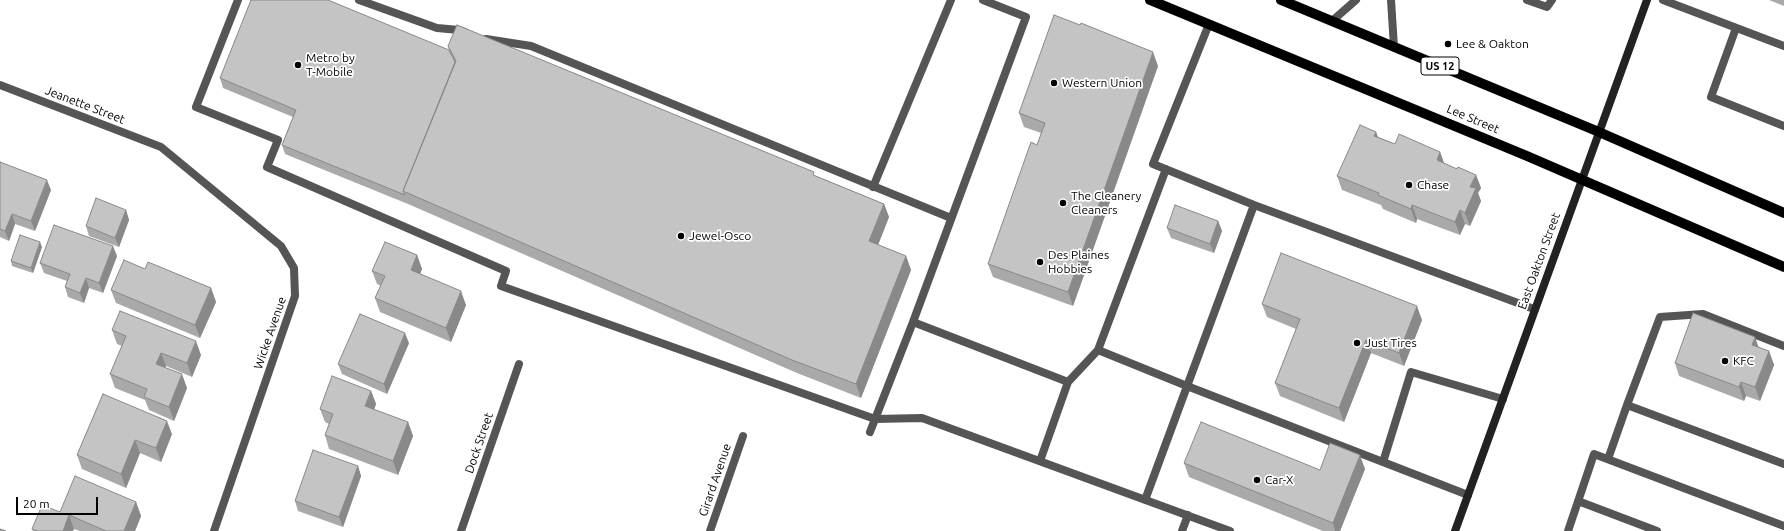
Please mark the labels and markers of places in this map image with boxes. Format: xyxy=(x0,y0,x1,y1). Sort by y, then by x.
place label: Lee & Oakton xyxy=(1456,37,1529,51)
marker: Lee & Oakton xyxy=(1443,39,1453,49)
place label: Metro by T-Mobile xyxy=(306,51,355,79)
marker: Metro by T-Mobile xyxy=(293,60,303,70)
place label: Western Union xyxy=(1062,76,1142,90)
marker: Western Union xyxy=(1049,78,1059,88)
place label: Chase xyxy=(1417,178,1449,192)
marker: Chase xyxy=(1404,180,1414,190)
place label: The Cleanery Cleaners xyxy=(1071,189,1141,217)
marker: The Cleanery Cleaners xyxy=(1058,198,1068,208)
place label: Jewel-Osco xyxy=(689,229,751,243)
marker: Jewel-Osco xyxy=(676,231,686,241)
place label: Des Plaines Hobbies xyxy=(1048,248,1109,276)
marker: Des Plaines Hobbies xyxy=(1035,257,1045,267)
place label: Just Tires xyxy=(1365,336,1417,350)
marker: Just Tires xyxy=(1352,338,1362,348)
place label: KFC xyxy=(1733,354,1754,368)
marker: KFC xyxy=(1720,356,1730,366)
place label: Car-X xyxy=(1265,473,1293,487)
marker: Car-X xyxy=(1252,475,1262,485)

